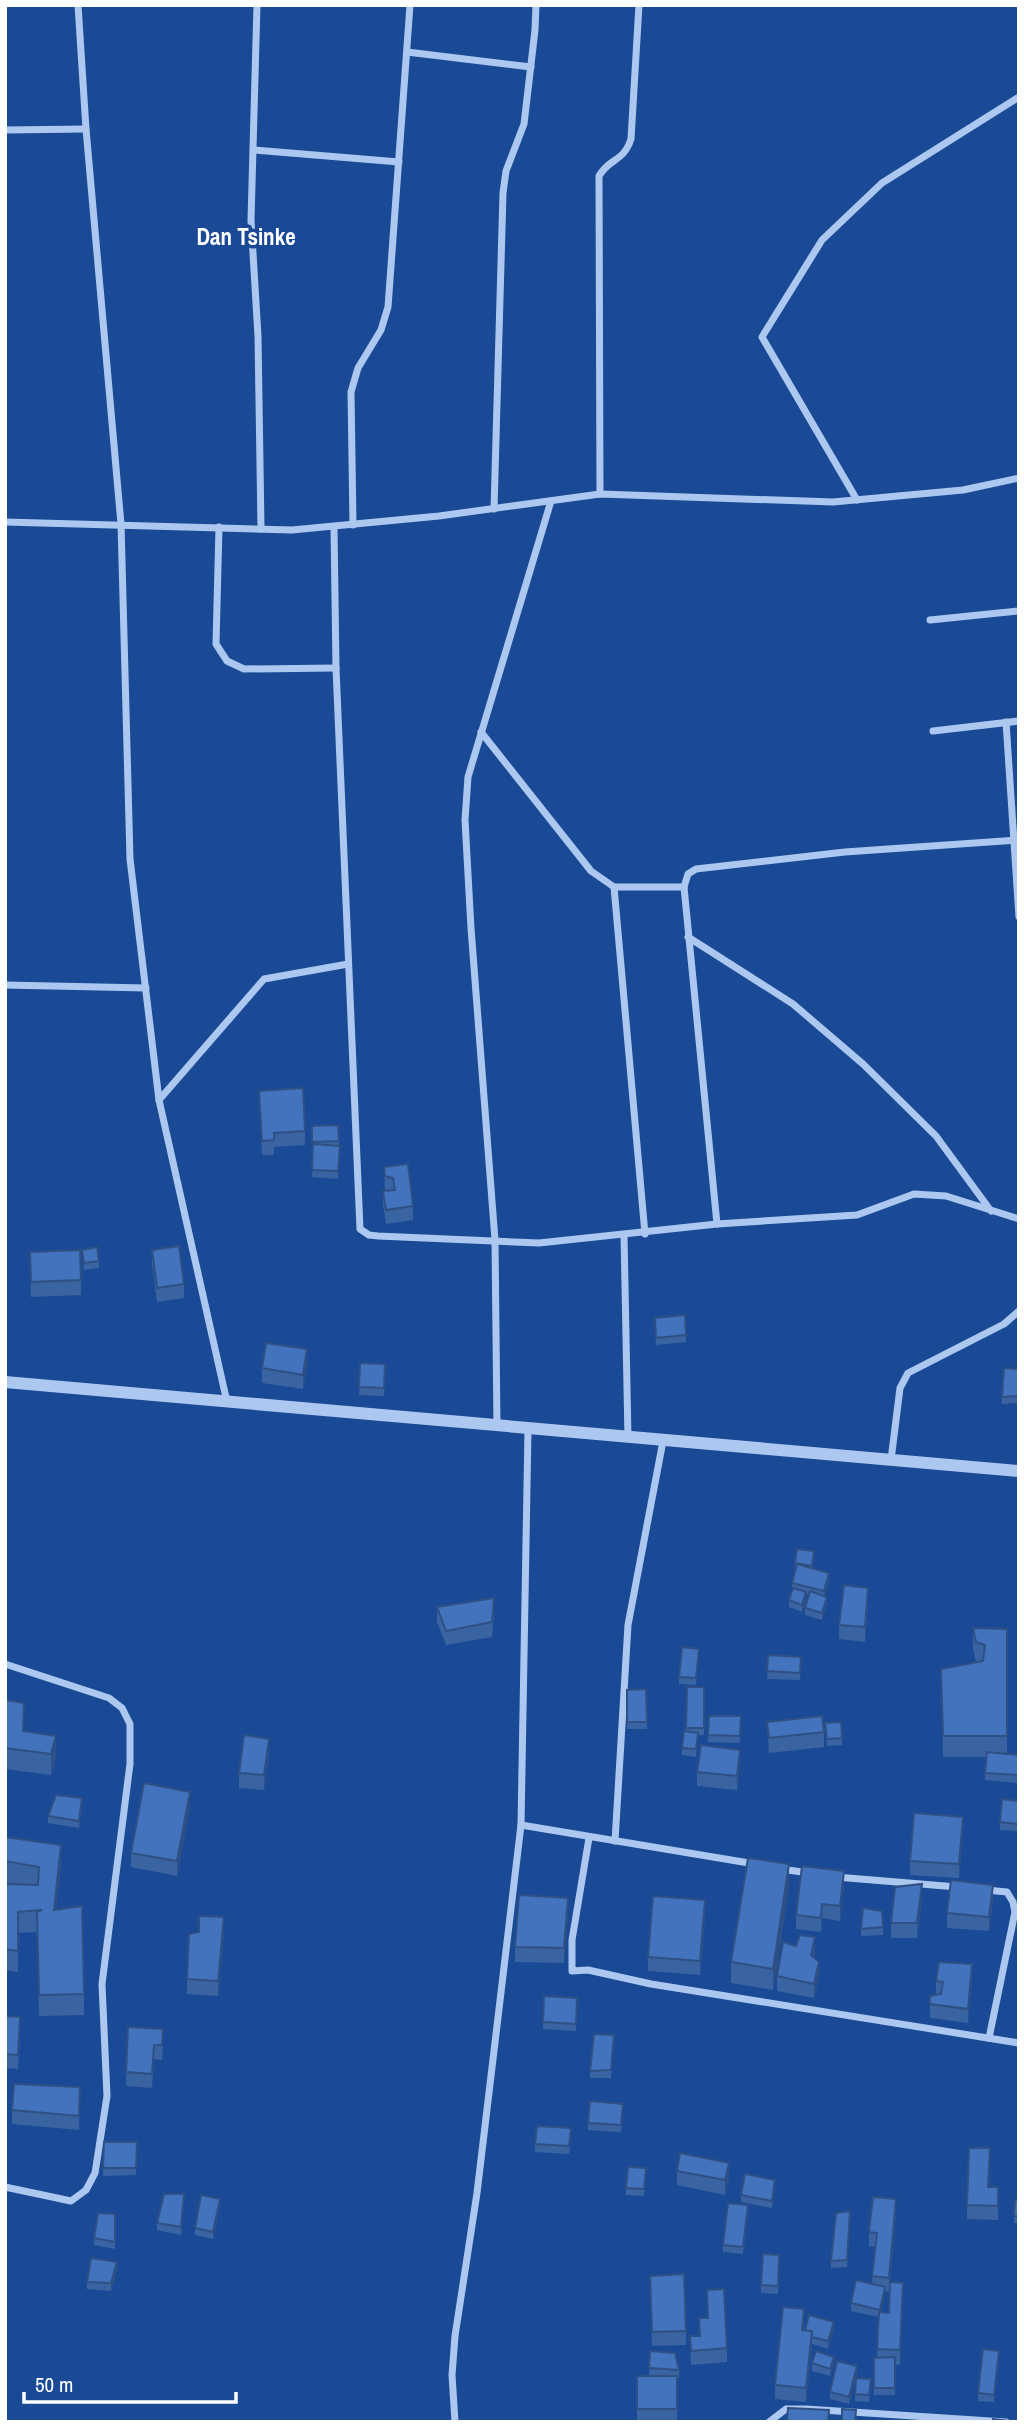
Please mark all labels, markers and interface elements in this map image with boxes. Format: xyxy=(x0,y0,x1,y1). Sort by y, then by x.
district label: Dan Tsinke xyxy=(196,221,296,252)
scale bar xyxy=(24,2360,236,2404)
text: 50 m xyxy=(35,2370,73,2399)

